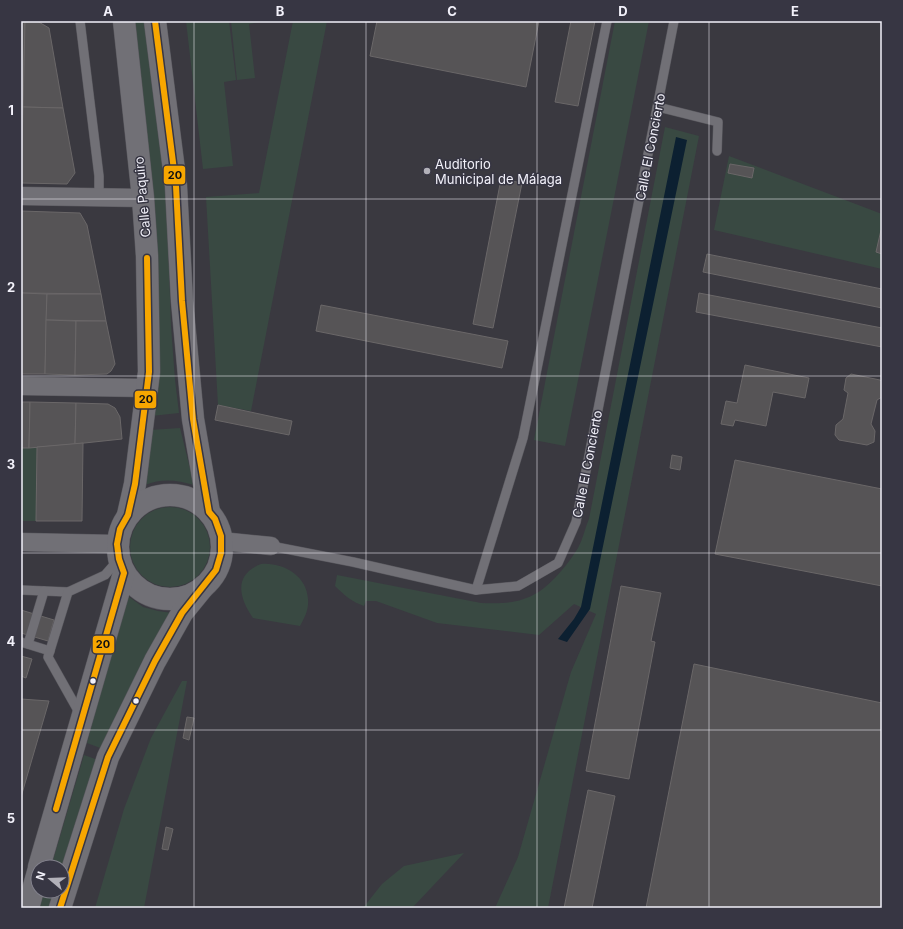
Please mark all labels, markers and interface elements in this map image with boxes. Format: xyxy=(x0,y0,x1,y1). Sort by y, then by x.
text: A xyxy=(103,3,113,19)
text: B xyxy=(276,3,285,19)
text: C xyxy=(447,3,457,19)
text: D xyxy=(618,3,628,19)
text: E xyxy=(791,3,799,19)
street label: Calle El Concierto xyxy=(632,92,668,202)
text: 1 xyxy=(8,102,14,118)
street label: Calle Paquiro xyxy=(130,156,154,238)
place label: Auditorio Municipal de Málaga xyxy=(435,156,562,187)
line badge: 20 xyxy=(163,165,186,185)
marker: Auditorio Municipal de Málaga xyxy=(422,166,432,176)
text: 20 xyxy=(168,168,182,182)
text: 2 xyxy=(7,279,15,295)
line badge: 20 xyxy=(134,390,157,409)
text: 20 xyxy=(139,392,153,406)
street label: Calle El Concierto xyxy=(569,409,605,519)
text: 3 xyxy=(7,456,15,472)
text: 4 xyxy=(7,633,16,649)
line badge: 20 xyxy=(92,635,115,654)
text: 20 xyxy=(96,637,110,651)
unlabelled marker xyxy=(88,676,98,686)
unlabelled marker xyxy=(131,696,141,706)
text: 5 xyxy=(7,810,15,826)
north arrow xyxy=(30,859,70,899)
text: N xyxy=(33,869,49,882)

